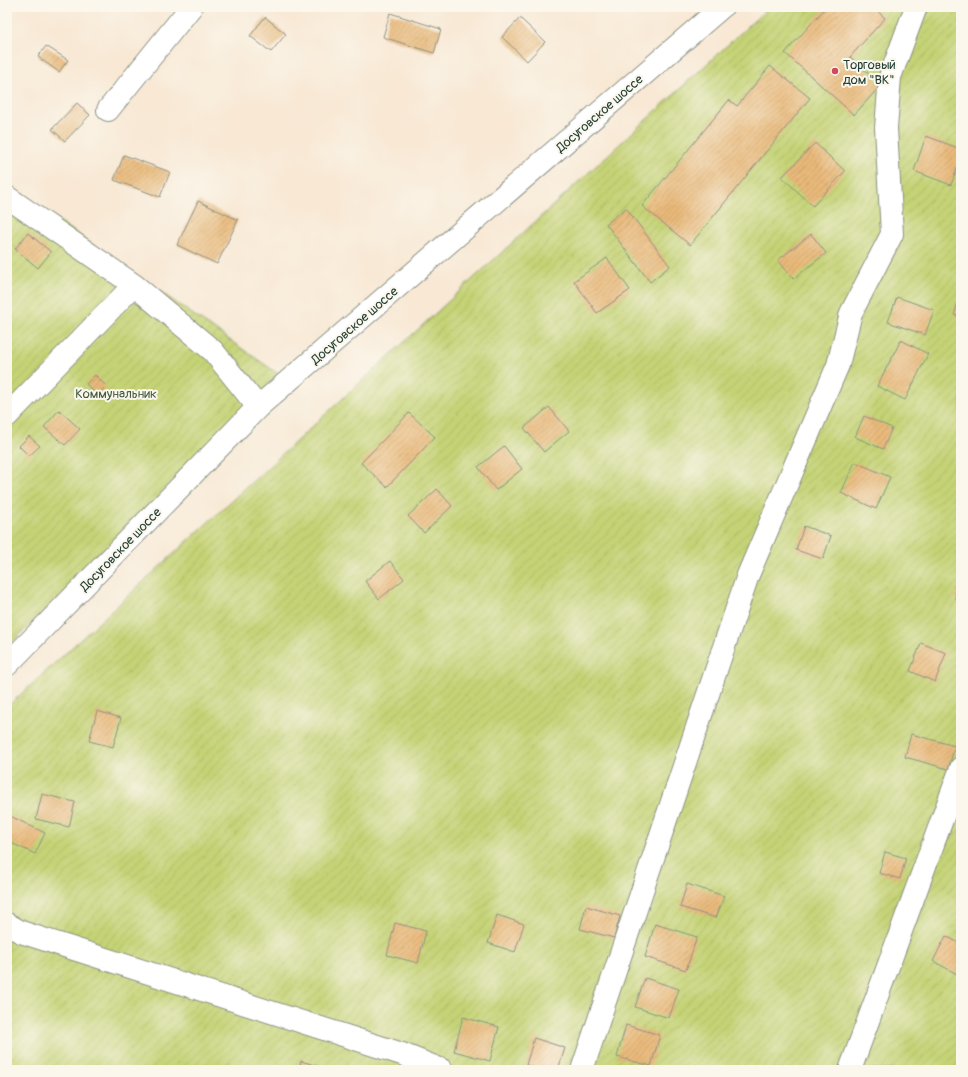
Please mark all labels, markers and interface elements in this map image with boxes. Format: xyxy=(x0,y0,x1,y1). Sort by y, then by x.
place label: Торговый дом "ВК" xyxy=(843,57,896,88)
marker: Торговый дом "ВК" xyxy=(830,66,840,76)
street label: Досуговское шоссе xyxy=(552,71,647,157)
street label: Досуговское шоссе xyxy=(307,283,402,369)
park label: Коммунальник xyxy=(75,386,157,402)
street label: Досуговское шоссе xyxy=(76,504,165,596)

